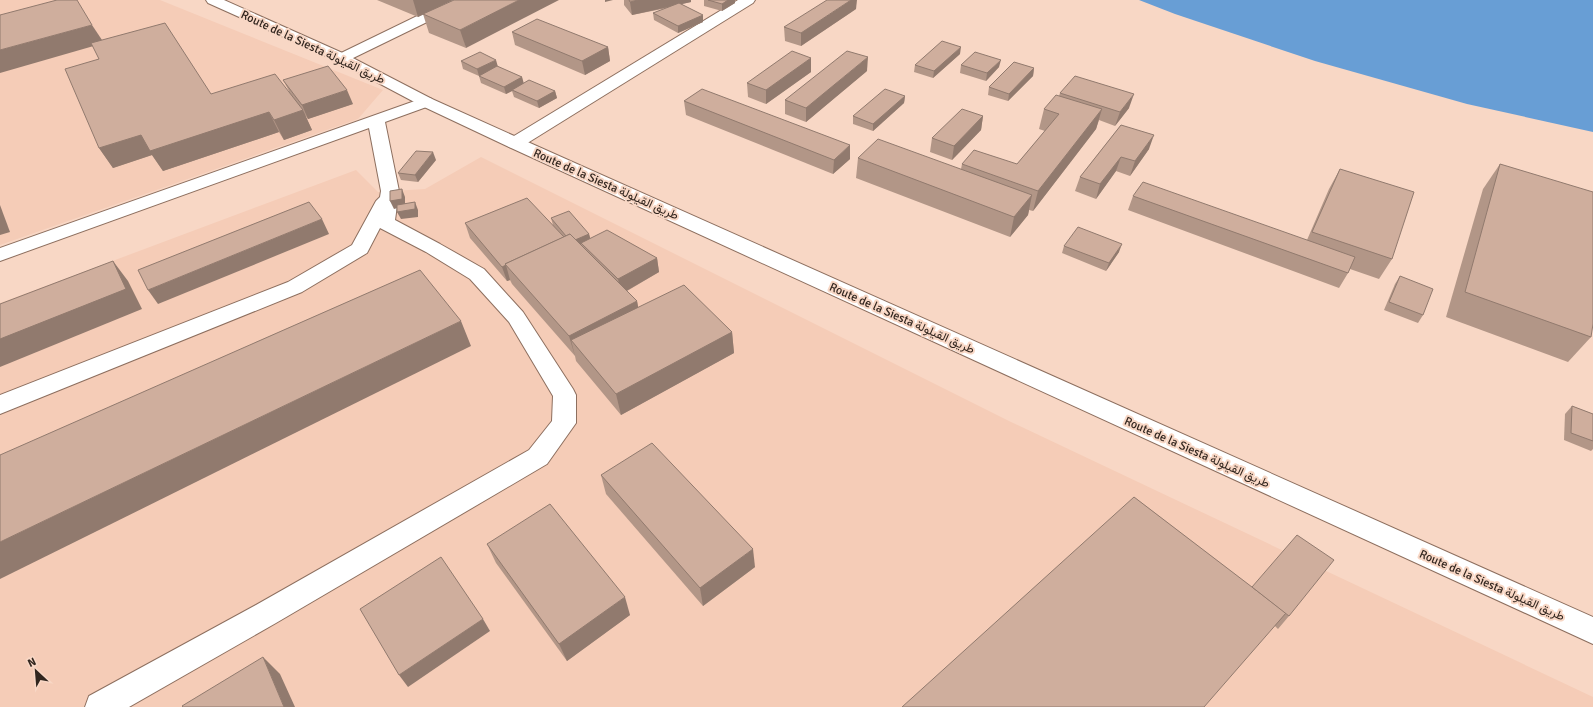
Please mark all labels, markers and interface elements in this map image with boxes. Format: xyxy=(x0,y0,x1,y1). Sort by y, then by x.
street label: Route de la Siesta طريق القيلولة xyxy=(238,7,387,88)
street label: Route de la Siesta طريق القيلولة xyxy=(531,146,681,223)
street label: Route de la Siesta طريق القيلولة xyxy=(827,280,977,357)
street label: Route de la Siesta طريق القيلولة xyxy=(1122,414,1272,491)
street label: Route de la Siesta طريق القيلولة xyxy=(1417,547,1567,624)
north arrow xyxy=(16,651,56,691)
text: N xyxy=(26,655,38,670)

